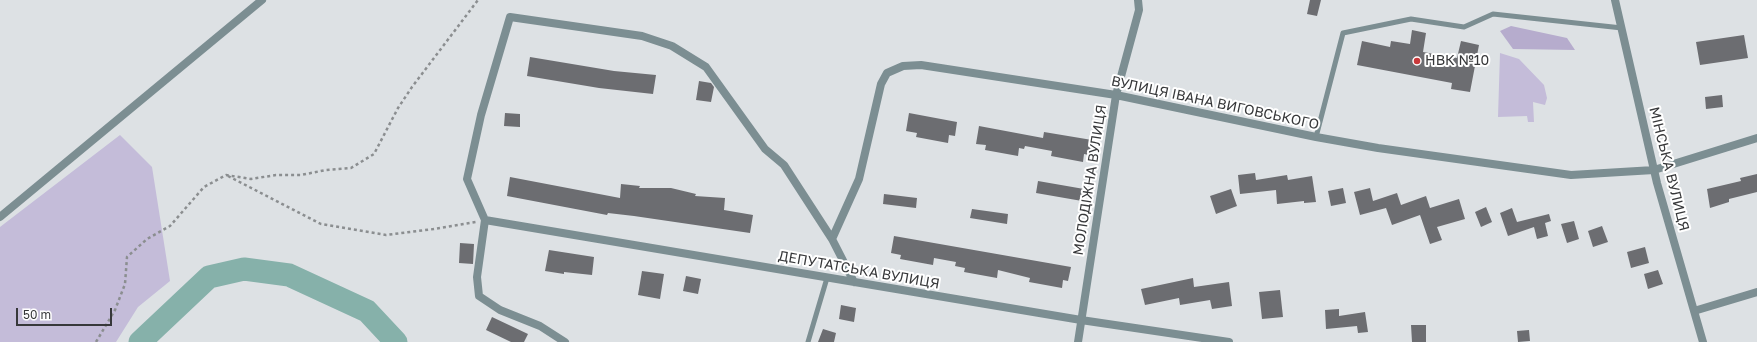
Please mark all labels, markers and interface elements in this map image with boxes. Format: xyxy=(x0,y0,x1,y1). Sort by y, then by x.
place label: НВК №10 xyxy=(1425,53,1489,69)
marker: НВК №10 xyxy=(1412,56,1422,66)
street label: ВУЛИЦЯ ІВАНА ВИГОВСЬКОГО xyxy=(1110,73,1320,133)
street label: МОЛОДІЖНА ВУЛИЦЯ xyxy=(1070,103,1110,257)
street label: МІНСЬКА ВУЛИЦЯ xyxy=(1645,105,1693,233)
street label: ДЕПУТАТСЬКА ВУЛИЦЯ xyxy=(777,248,941,292)
scale bar xyxy=(18,300,114,326)
text: 50 m xyxy=(23,307,51,322)

